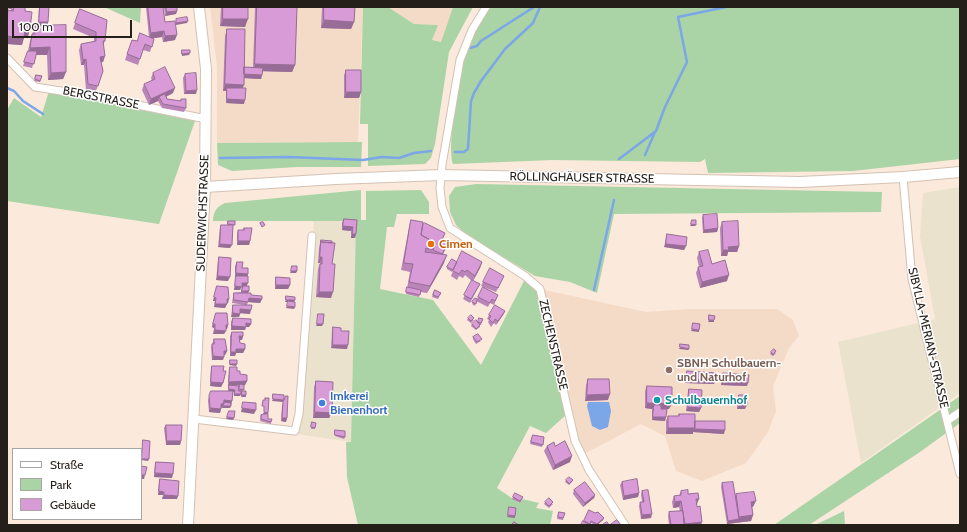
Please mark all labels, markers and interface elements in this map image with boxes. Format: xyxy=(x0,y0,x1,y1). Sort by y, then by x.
scale bar xyxy=(14,12,134,38)
text: 100 m xyxy=(19,19,53,34)
street label: BERGSTRASSE xyxy=(61,84,141,112)
street label: SUDERWICHSTRASSE xyxy=(194,154,212,272)
street label: RÖLLINGHÄUSER STRASSE xyxy=(510,170,654,186)
place label: Cimen xyxy=(439,237,473,251)
marker: Cimen xyxy=(426,239,436,249)
street label: SIBYLLA-MERIAN-STRASSE xyxy=(905,266,951,410)
street label: ZECHENSTRASSE xyxy=(536,298,570,392)
place label: SBNH Schulbauern- und Naturhof xyxy=(677,356,781,384)
marker: SBNH Schulbauern- und Naturhof xyxy=(664,365,674,375)
place label: Imkerei Bienenhort xyxy=(330,389,387,417)
place label: Schulbauernhof xyxy=(665,393,747,407)
marker: Schulbauernhof xyxy=(652,395,662,405)
marker: Imkerei Bienenhort xyxy=(317,398,327,408)
legend xyxy=(12,448,142,520)
text: Straße xyxy=(50,457,83,472)
text: Park xyxy=(50,477,72,492)
text: Gebäude xyxy=(50,497,96,512)

